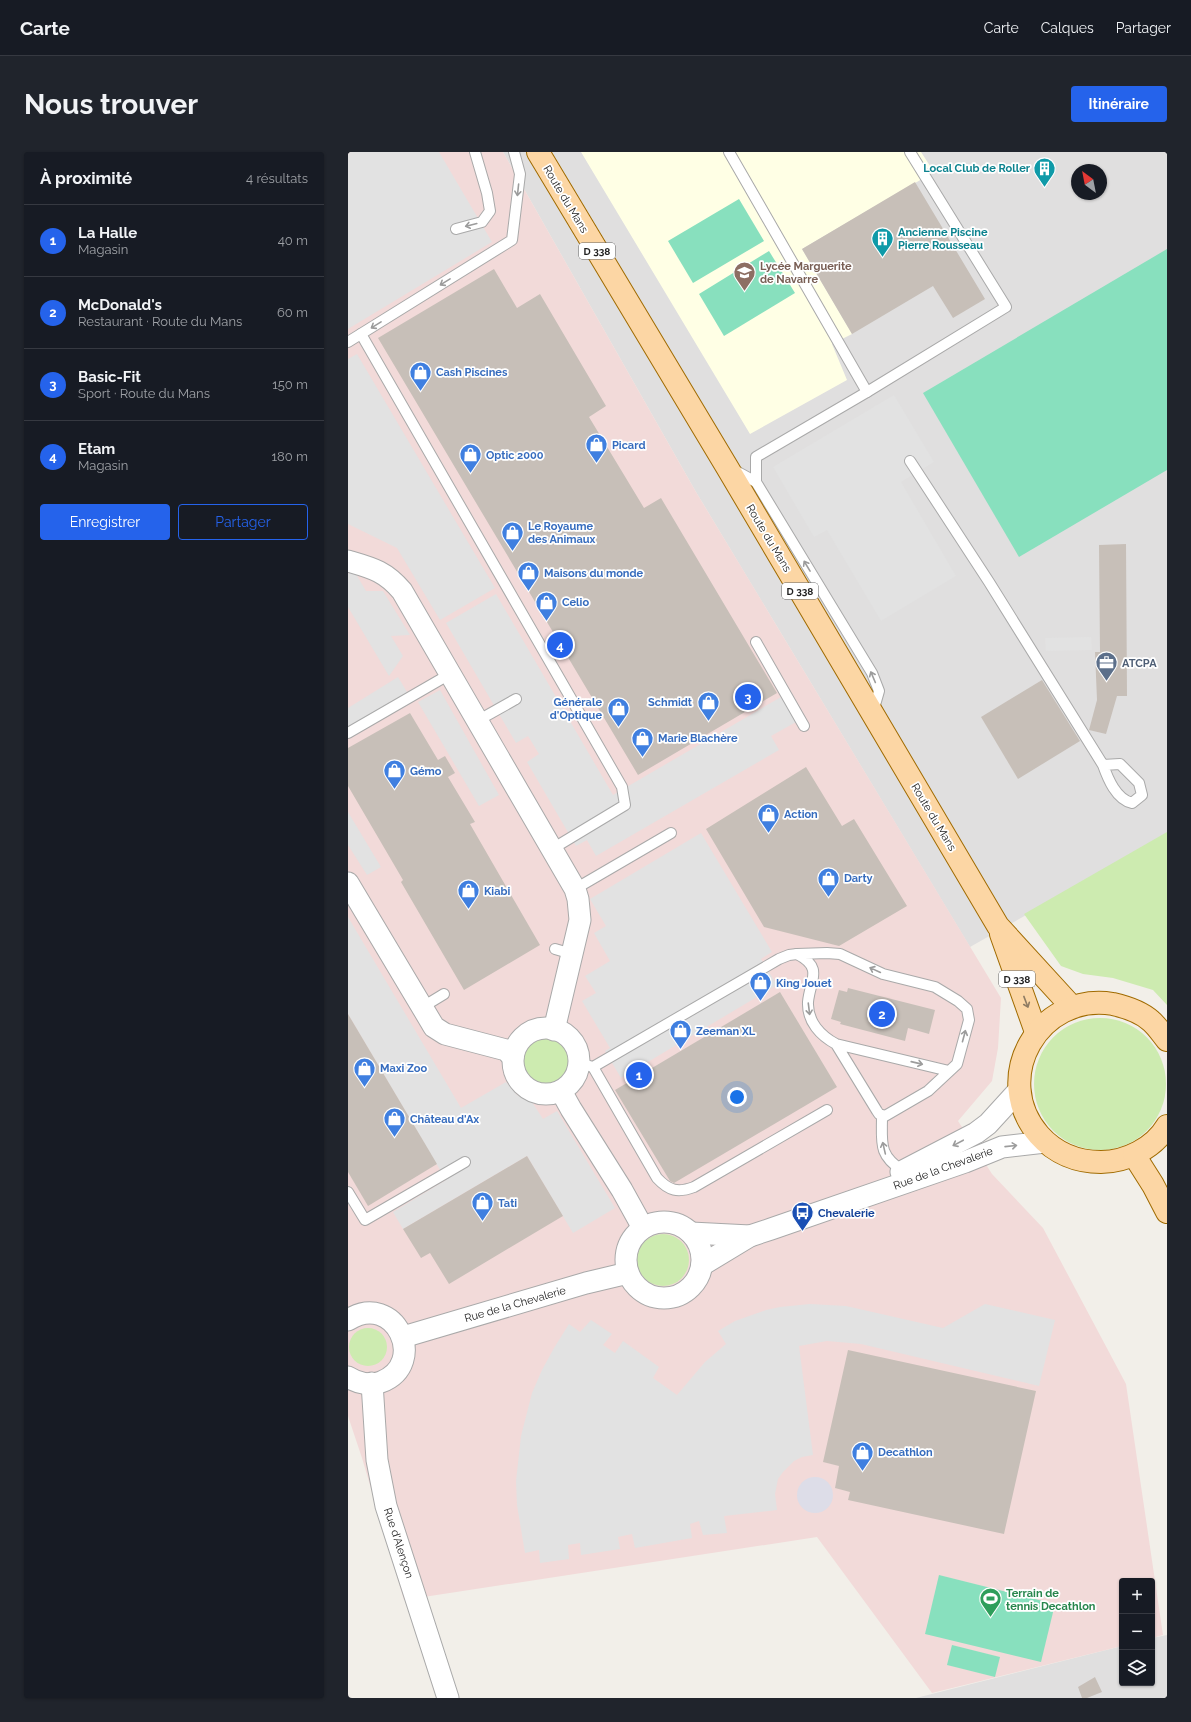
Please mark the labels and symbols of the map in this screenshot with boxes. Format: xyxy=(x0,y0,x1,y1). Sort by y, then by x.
building icon: Local Club de Roller xyxy=(1032,155,1058,188)
place label: Local Club de Roller xyxy=(923,162,1031,175)
street label: Route du Mans xyxy=(540,163,591,235)
north arrow xyxy=(1071,164,1107,200)
one-way arrow xyxy=(514,183,522,196)
one-way arrow xyxy=(465,222,478,229)
building icon: Ancienne Piscine Pierre Rousseau xyxy=(870,225,896,258)
place label: Ancienne Piscine Pierre Rousseau xyxy=(898,226,988,252)
road number: D 338 xyxy=(579,243,615,259)
school or university icon: Lycée Marguerite de Navarre xyxy=(732,259,758,292)
place label: Lycée Marguerite de Navarre xyxy=(760,260,852,286)
one-way arrow xyxy=(439,279,451,287)
one-way arrow xyxy=(370,321,381,329)
shop icon: Cash Piscines xyxy=(407,359,433,392)
place label: Cash Piscines xyxy=(436,366,508,379)
shop icon: Picard xyxy=(584,432,610,465)
place label: Picard xyxy=(612,439,645,452)
shop icon: Optic 2000 xyxy=(457,442,483,475)
place label: Optic 2000 xyxy=(486,449,544,462)
street label: Route du Mans xyxy=(743,502,794,574)
shop icon: Le Royaume des Animaux xyxy=(500,519,526,552)
place label: Le Royaume des Animaux xyxy=(528,520,596,546)
shop icon: Maisons du monde xyxy=(516,560,542,593)
one-way arrow xyxy=(802,560,810,572)
place label: Maisons du monde xyxy=(544,567,644,580)
road number: D 338 xyxy=(782,583,818,599)
shop icon: Celio xyxy=(534,589,560,622)
place label: Celio xyxy=(562,596,589,609)
pin: 4 xyxy=(547,630,573,660)
office icon: ATCPA xyxy=(1094,650,1120,683)
place label: ATCPA xyxy=(1122,657,1157,670)
one-way arrow xyxy=(869,672,877,684)
pin: 3 xyxy=(735,682,761,712)
shop icon: Schmidt xyxy=(695,689,721,722)
shop icon: Générale d'Optique xyxy=(605,695,631,728)
place label: Générale d'Optique xyxy=(550,696,602,722)
place label: Schmidt xyxy=(648,696,693,709)
shop icon: Marie Blachère xyxy=(630,725,656,758)
place label: Marie Blachère xyxy=(658,732,738,745)
shop icon: Gémo xyxy=(381,758,407,791)
place label: Gémo xyxy=(410,765,442,778)
street label: Route du Mans xyxy=(908,781,959,853)
shop icon: Action xyxy=(755,801,781,834)
place label: Action xyxy=(784,808,818,821)
shop icon: Darty xyxy=(816,865,842,898)
place label: Darty xyxy=(844,872,873,885)
shop icon: Kiabi xyxy=(456,878,482,911)
place label: Kiabi xyxy=(484,885,510,898)
one-way arrow xyxy=(869,966,881,973)
shop icon: King Jouet xyxy=(747,970,773,1003)
road number: D 338 xyxy=(999,971,1035,987)
place label: King Jouet xyxy=(776,977,832,990)
one-way arrow xyxy=(1022,995,1030,1007)
pin: 2 xyxy=(869,999,895,1029)
one-way arrow xyxy=(806,1002,813,1015)
shop icon: Zeeman XL xyxy=(667,1018,693,1051)
place label: Zeeman XL xyxy=(696,1025,756,1038)
one-way arrow xyxy=(961,1030,969,1043)
shop icon: Maxi Zoo xyxy=(352,1055,378,1088)
pin: 1 xyxy=(626,1060,652,1090)
one-way arrow xyxy=(910,1060,923,1068)
place label: Maxi Zoo xyxy=(380,1062,427,1075)
your location xyxy=(727,1087,747,1107)
shop icon: Château d'Ax xyxy=(382,1106,408,1139)
place label: Château d'Ax xyxy=(410,1113,479,1126)
one-way arrow xyxy=(953,1139,965,1147)
one-way arrow xyxy=(879,1141,887,1154)
one-way arrow xyxy=(1004,1142,1017,1150)
street label: Rue de la Chevalerie xyxy=(892,1144,995,1193)
shop icon: Tati xyxy=(470,1190,496,1223)
place label: Tati xyxy=(498,1197,517,1210)
bus stop icon: Chevalerie xyxy=(789,1200,815,1233)
place label: Chevalerie xyxy=(818,1207,875,1220)
street label: Rue de la Chevalerie xyxy=(463,1284,568,1325)
shop icon: Decathlon xyxy=(850,1439,876,1472)
place label: Decathlon xyxy=(878,1446,933,1459)
street label: Rue d'Alençon xyxy=(381,1506,416,1580)
sports icon: Terrain de tennis Decathlon xyxy=(977,1586,1003,1619)
place label: Terrain de tennis Decathlon xyxy=(1006,1587,1096,1613)

